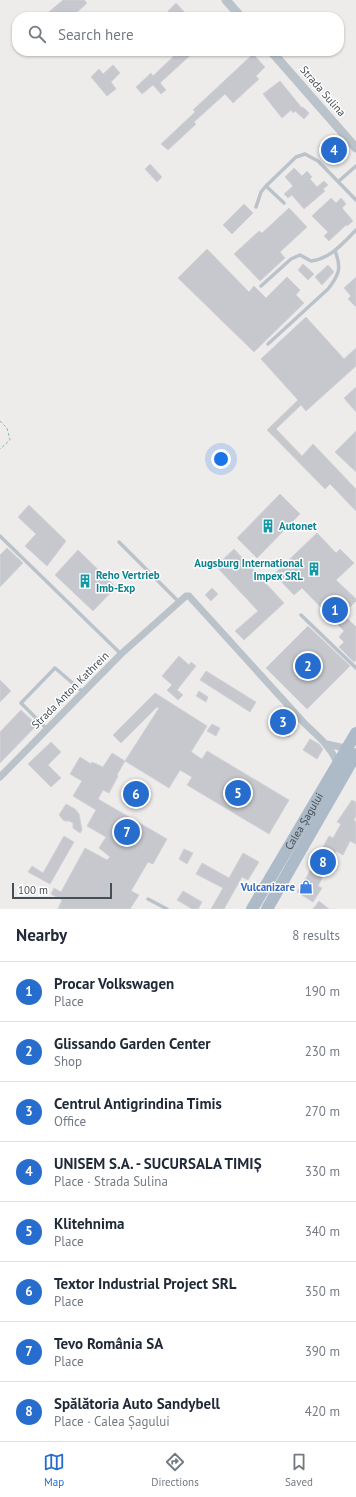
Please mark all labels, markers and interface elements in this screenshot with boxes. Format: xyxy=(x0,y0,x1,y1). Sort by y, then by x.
search box xyxy=(12,12,344,56)
icon: search xyxy=(26,23,48,45)
text: Search here xyxy=(58,25,134,44)
street label: Strada Sulina xyxy=(297,63,349,119)
pin: 4 xyxy=(321,135,347,165)
your location xyxy=(211,449,231,469)
building icon: Autonet xyxy=(260,518,276,534)
place label: Autonet xyxy=(279,519,317,533)
place label: Augsburg International Impex SRL xyxy=(194,556,304,583)
building icon: Augsburg International Impex SRL xyxy=(306,561,322,577)
place label: Reho Vertrieb Imb-Exp xyxy=(96,568,160,595)
building icon: Reho Vertrieb Imb-Exp xyxy=(77,573,93,589)
pin: 1 xyxy=(322,595,348,625)
street label: Strada Anton Kathrein xyxy=(28,648,112,732)
pin: 2 xyxy=(295,651,321,681)
pin: 3 xyxy=(270,707,296,737)
pin: 5 xyxy=(225,778,251,808)
pin: 6 xyxy=(123,779,149,809)
street label: Calea Șagului xyxy=(282,790,326,852)
pin: 7 xyxy=(114,817,140,847)
pin: 8 xyxy=(310,847,336,877)
shop icon: Vulcanizare xyxy=(298,879,314,895)
place label: Vulcanizare xyxy=(240,880,295,894)
scale bar xyxy=(12,881,112,900)
text: 100 m xyxy=(18,883,48,897)
text: Nearby xyxy=(16,924,67,946)
text: 8 results xyxy=(292,927,340,944)
text: Procar Volkswagen xyxy=(54,974,174,993)
text: 1 xyxy=(25,983,33,1000)
text: 190 m xyxy=(305,983,340,1000)
text: Place xyxy=(54,993,84,1010)
text: Glissando Garden Center xyxy=(54,1034,211,1053)
text: 2 xyxy=(25,1043,33,1060)
text: 230 m xyxy=(305,1043,340,1060)
text: Shop xyxy=(54,1053,82,1070)
text: Centrul Antigrindina Timis xyxy=(54,1094,222,1113)
text: 3 xyxy=(25,1103,33,1120)
text: 270 m xyxy=(305,1103,340,1120)
text: Office xyxy=(54,1113,86,1130)
text: UNISEM S.A. - SUCURSALA TIMIȘ xyxy=(54,1154,262,1173)
text: 4 xyxy=(25,1163,33,1180)
text: 330 m xyxy=(305,1163,340,1180)
text: Place · Strada Sulina xyxy=(54,1173,168,1190)
text: Klitehnima xyxy=(54,1214,124,1233)
text: 5 xyxy=(25,1223,33,1240)
text: 340 m xyxy=(305,1223,340,1240)
text: Place xyxy=(54,1233,84,1250)
text: Textor Industrial Project SRL xyxy=(54,1274,236,1293)
text: 6 xyxy=(25,1283,33,1300)
text: 350 m xyxy=(305,1283,340,1300)
text: Place xyxy=(54,1293,84,1310)
text: Tevo România SA xyxy=(54,1334,163,1353)
text: 7 xyxy=(25,1343,33,1360)
text: 390 m xyxy=(305,1343,340,1360)
text: Place xyxy=(54,1353,84,1370)
text: Spălătoria Auto Sandybell xyxy=(54,1394,220,1413)
text: 8 xyxy=(25,1403,33,1420)
text: 420 m xyxy=(305,1403,340,1420)
text: Place · Calea Șagului xyxy=(54,1413,170,1430)
tab: Map xyxy=(43,1451,65,1489)
tab: Directions xyxy=(151,1451,199,1489)
tab: Saved xyxy=(285,1451,313,1489)

